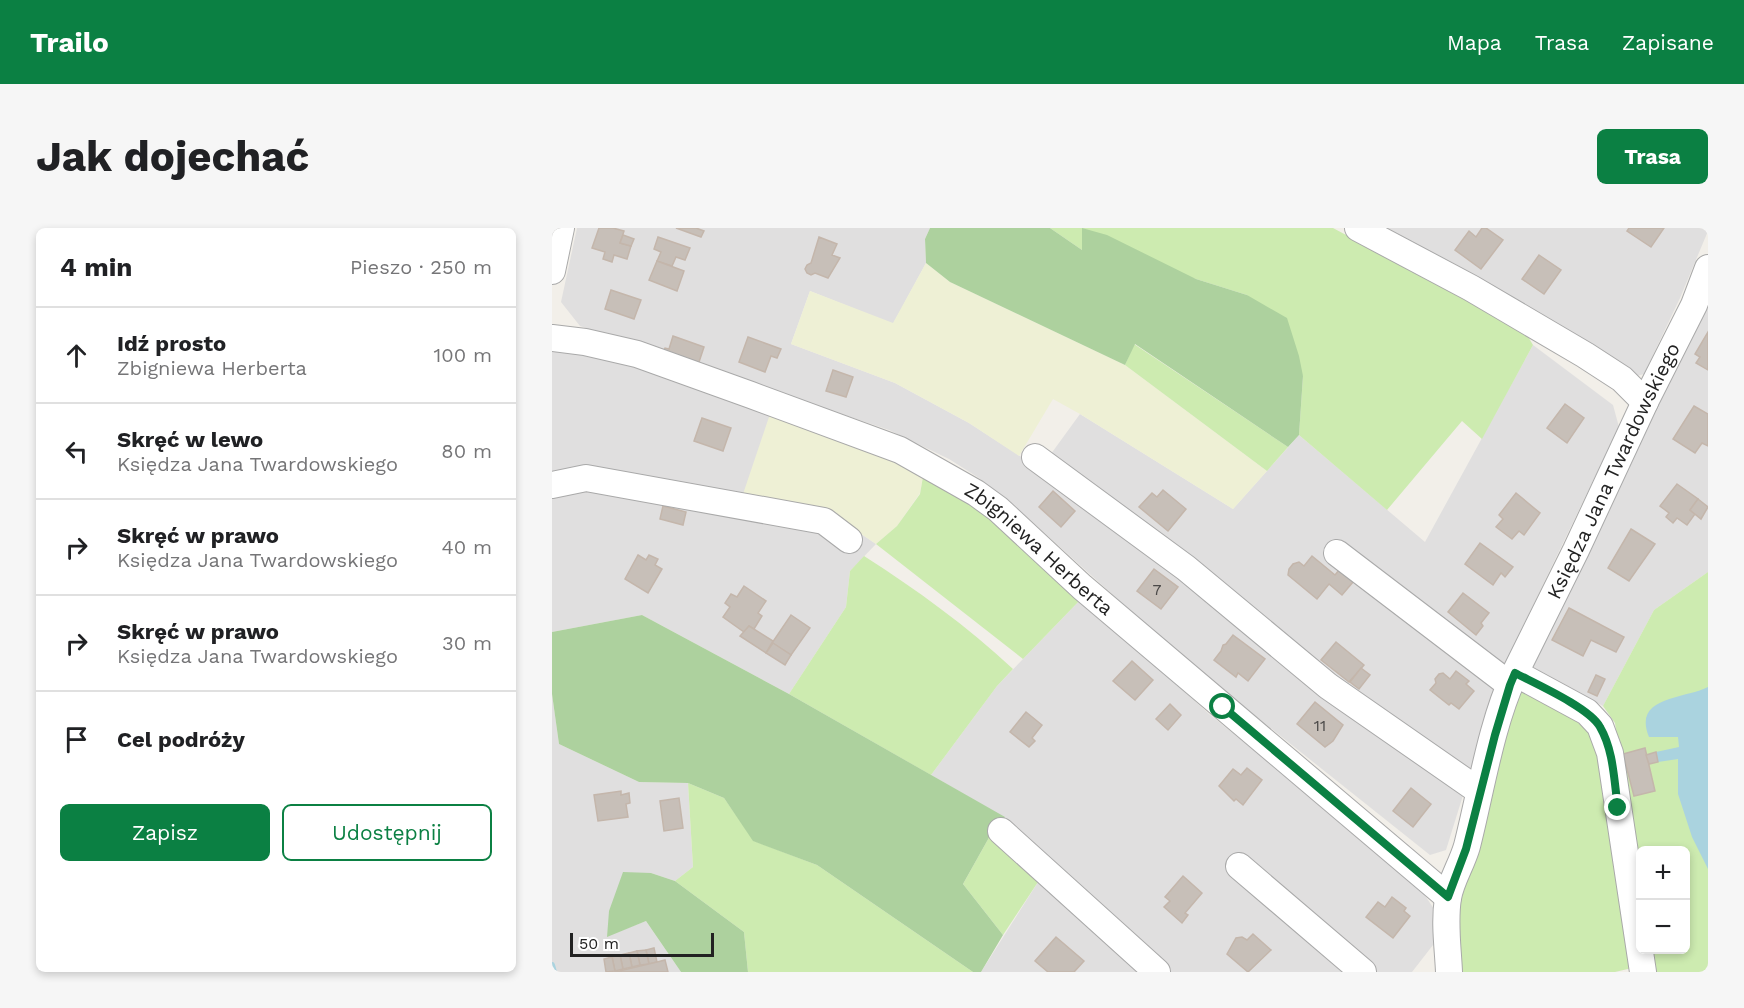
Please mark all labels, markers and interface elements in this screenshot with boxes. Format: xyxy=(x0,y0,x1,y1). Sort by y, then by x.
text: Trailo xyxy=(30,26,109,59)
text: Mapa xyxy=(1447,30,1502,55)
text: Trasa xyxy=(1535,30,1589,55)
text: Zapisane xyxy=(1622,30,1714,55)
button: Trasa xyxy=(1597,129,1708,184)
text: Jak dojechać xyxy=(36,132,309,181)
text: 4 min xyxy=(60,252,132,282)
text: Pieszo · 250 m xyxy=(350,255,492,279)
text: Idź prosto xyxy=(117,331,226,356)
icon: ahead xyxy=(60,339,93,372)
street label: Księdza Jana Twardowskiego xyxy=(1542,339,1685,603)
text: 100 m xyxy=(433,343,492,367)
text: Zbigniewa Herberta xyxy=(117,356,307,380)
text: Skręć w lewo xyxy=(117,427,263,452)
icon: left xyxy=(60,435,93,468)
text: 80 m xyxy=(441,439,492,463)
text: Księdza Jana Twardowskiego xyxy=(117,452,398,476)
street label: Zbigniewa Herberta xyxy=(961,477,1118,620)
text: Skręć w prawo xyxy=(117,523,279,548)
icon: right xyxy=(60,531,93,564)
text: 40 m xyxy=(441,535,492,559)
text: Księdza Jana Twardowskiego xyxy=(117,548,398,572)
house number: 7 xyxy=(1153,580,1162,599)
text: Skręć w prawo xyxy=(117,619,279,644)
icon: right xyxy=(60,627,93,660)
text: 30 m xyxy=(442,631,492,655)
text: Księdza Jana Twardowskiego xyxy=(117,644,398,668)
route start xyxy=(1209,693,1235,719)
house number: 11 xyxy=(1314,716,1326,735)
icon: arrive xyxy=(60,723,93,756)
text: Cel podróży xyxy=(117,727,245,752)
route end xyxy=(1604,794,1630,820)
button: Zapisz xyxy=(60,804,270,861)
button: Udostępnij xyxy=(282,804,492,861)
map controls xyxy=(1636,846,1690,954)
button: + xyxy=(1636,846,1690,900)
button: − xyxy=(1636,900,1690,954)
scale bar xyxy=(570,930,714,958)
text: 50 m xyxy=(579,934,619,953)

